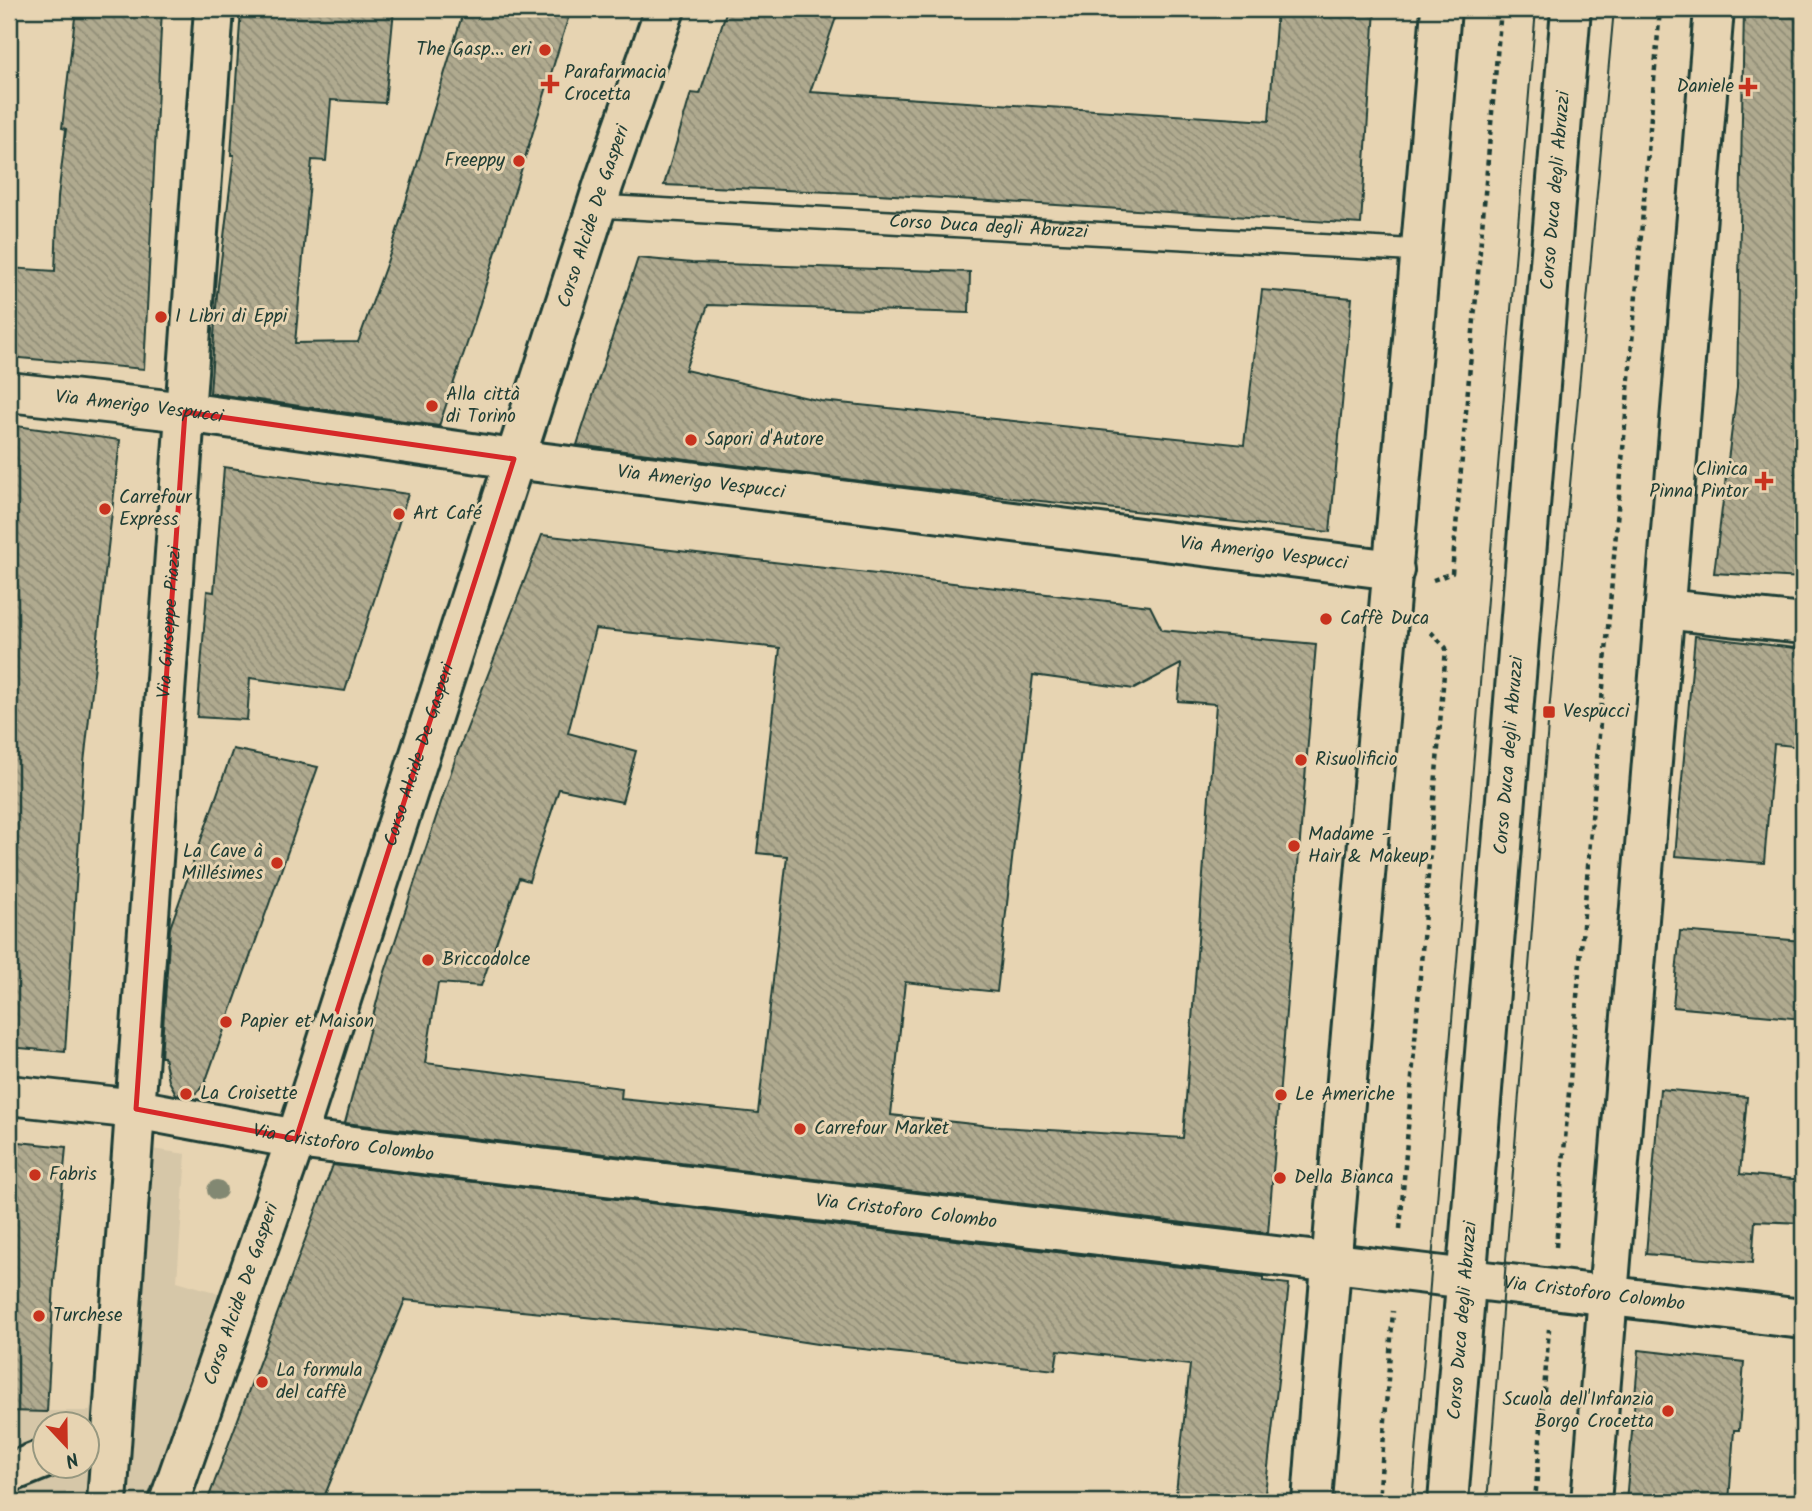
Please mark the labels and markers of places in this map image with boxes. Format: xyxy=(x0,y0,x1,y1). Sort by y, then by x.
place label: The Gasp... eri xyxy=(416,35,532,65)
marker: The Gasp... eri xyxy=(537,42,553,58)
place label: Parafarmacia Crocetta xyxy=(564,58,667,110)
place label: Daniele xyxy=(1676,72,1734,102)
marker: Parafarmacia Crocetta xyxy=(542,76,558,92)
marker: Daniele xyxy=(1740,79,1756,95)
place label: Freeppy xyxy=(445,146,506,176)
marker: Freeppy xyxy=(511,153,527,169)
place label: I Libri di Eppi xyxy=(175,302,289,332)
marker: I Libri di Eppi xyxy=(153,309,169,325)
place label: Alla città di Torino xyxy=(446,380,520,432)
marker: Alla città di Torino xyxy=(424,398,440,414)
place label: Sapori d'Autore xyxy=(705,425,824,455)
marker: Sapori d'Autore xyxy=(683,432,699,448)
place label: Clinica Pinna Pintor xyxy=(1649,455,1750,507)
marker: Clinica Pinna Pintor xyxy=(1754,471,1774,491)
place label: Carrefour Express xyxy=(119,483,193,535)
place label: Art Café xyxy=(413,499,482,529)
marker: Carrefour Express xyxy=(97,501,113,517)
marker: Art Café xyxy=(391,506,407,522)
place label: Caffè Duca xyxy=(1340,604,1429,634)
marker: Caffè Duca xyxy=(1318,611,1334,627)
place label: Vespucci xyxy=(1563,697,1631,727)
marker: Vespucci xyxy=(1541,704,1557,720)
place label: Risuolificio xyxy=(1315,745,1397,775)
marker: Risuolificio xyxy=(1293,752,1309,768)
place label: Madame - Hair & Makeup xyxy=(1308,820,1429,872)
place label: La Cave à Millésimes xyxy=(181,837,263,889)
marker: Madame - Hair & Makeup xyxy=(1286,838,1302,854)
marker: La Cave à Millésimes xyxy=(269,855,285,871)
place label: Briccodolce xyxy=(442,945,531,975)
marker: Briccodolce xyxy=(420,952,436,968)
place label: Papier et Maison xyxy=(240,1007,374,1037)
marker: Papier et Maison xyxy=(218,1014,234,1030)
place label: La Croisette xyxy=(200,1079,298,1109)
place label: Le Americhe xyxy=(1295,1080,1395,1110)
marker: La Croisette xyxy=(178,1086,194,1102)
marker: Le Americhe xyxy=(1273,1087,1289,1103)
place label: Carrefour Market xyxy=(814,1114,950,1144)
marker: Carrefour Market xyxy=(792,1121,808,1137)
place label: Fabris xyxy=(49,1160,97,1190)
place label: Della Bianca xyxy=(1294,1163,1394,1193)
marker: Fabris xyxy=(27,1167,43,1183)
marker: Della Bianca xyxy=(1272,1170,1288,1186)
place label: Turchese xyxy=(53,1301,123,1331)
marker: Turchese xyxy=(31,1308,47,1324)
place label: La formula del caffè xyxy=(276,1356,363,1408)
marker: La formula del caffè xyxy=(254,1374,270,1390)
place label: Scuola dell'Infanzia Borgo Crocetta xyxy=(1502,1385,1654,1437)
marker: Scuola dell'Infanzia Borgo Crocetta xyxy=(1660,1403,1676,1419)

